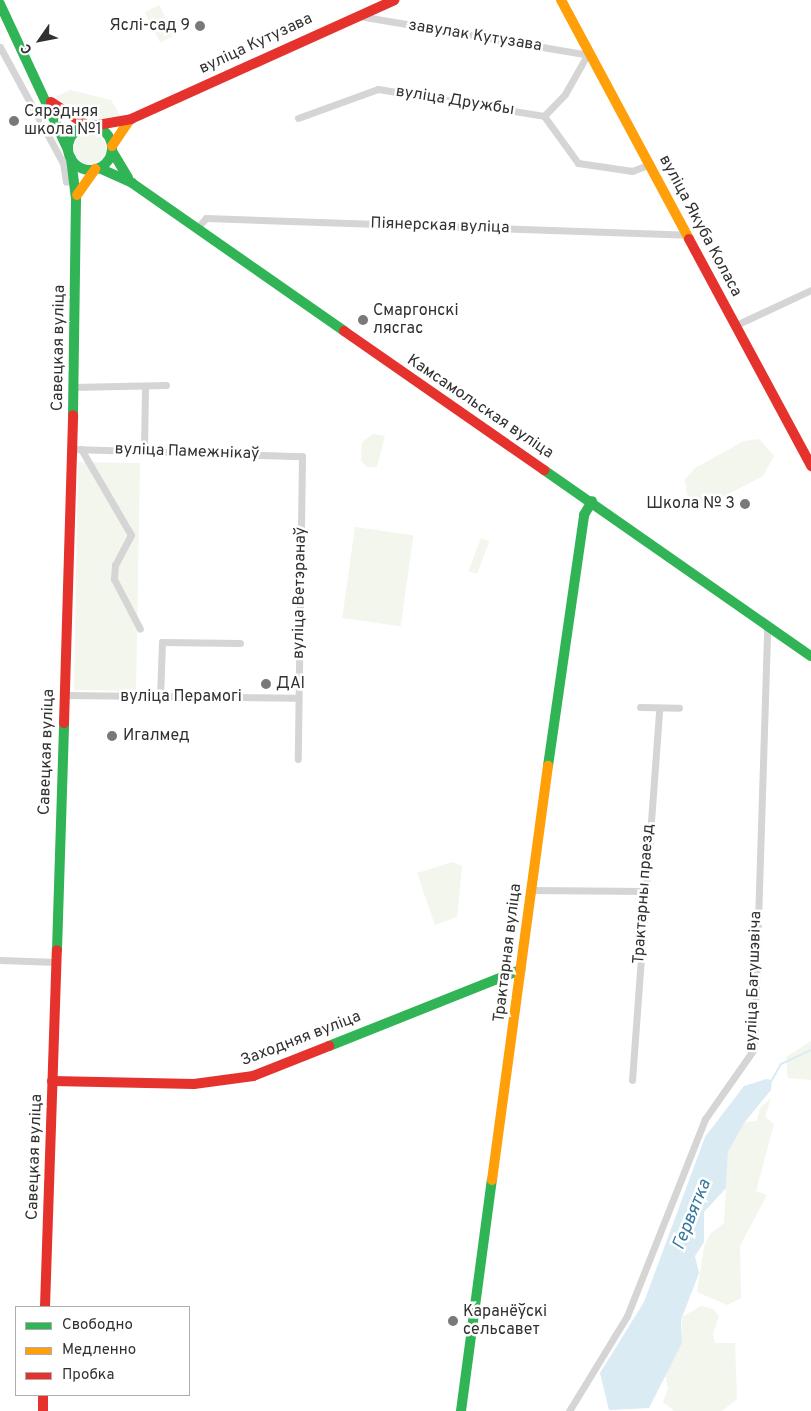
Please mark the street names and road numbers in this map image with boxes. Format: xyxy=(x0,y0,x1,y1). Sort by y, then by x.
street label: вуліца Кутузава xyxy=(196,9,316,79)
street label: завулак Кутузава xyxy=(407,16,543,56)
street label: вуліца Дружбы xyxy=(394,82,516,120)
street label: вуліца Якуба Коласа xyxy=(654,152,746,300)
street label: Піянерская вуліца xyxy=(370,214,510,238)
street label: Савецкая вуліца xyxy=(48,285,70,411)
street label: Камсамольская вуліца xyxy=(403,351,557,463)
street label: вуліца Памежнікаў xyxy=(114,440,260,464)
street label: вуліца Ветэранаў xyxy=(289,527,311,659)
street label: вуліца Перамогі xyxy=(120,687,242,707)
street label: Савецкая вуліца xyxy=(35,689,59,815)
street label: Трактарны праезд xyxy=(630,823,658,965)
street label: Трактарная вуліца xyxy=(490,882,526,1024)
street label: вуліца Багушэвіча xyxy=(742,911,766,1051)
street label: Заходняя вуліца xyxy=(238,1007,364,1071)
street label: Савецкая вуліца xyxy=(23,1094,47,1220)

